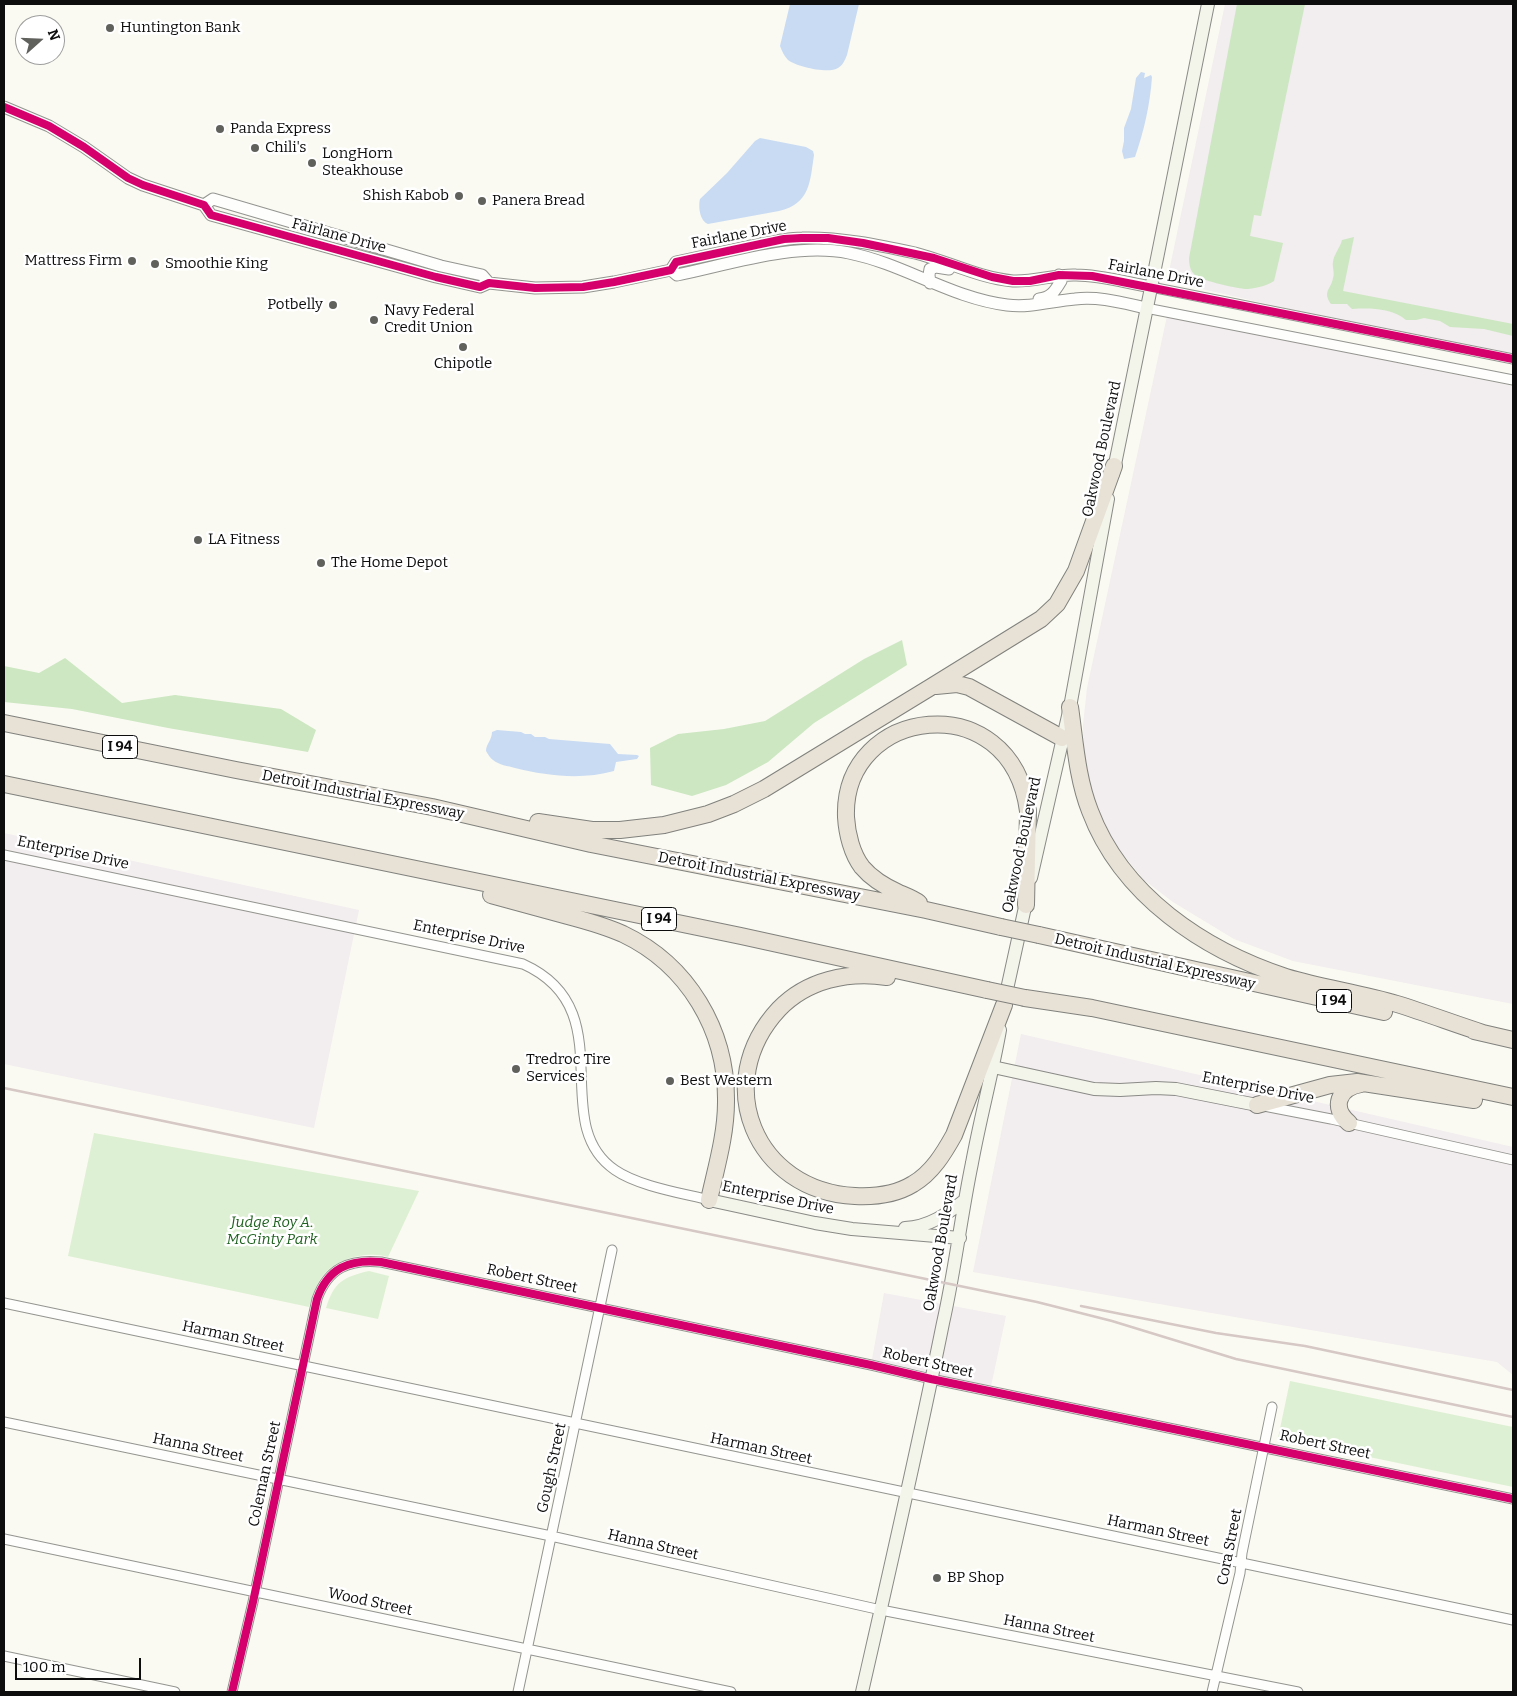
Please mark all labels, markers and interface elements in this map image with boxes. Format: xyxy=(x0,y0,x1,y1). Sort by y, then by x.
north arrow xyxy=(15,15,65,65)
place label: Huntington Bank xyxy=(120,19,240,37)
marker: Huntington Bank xyxy=(104,22,116,34)
text: N xyxy=(44,27,63,43)
place label: Panda Express xyxy=(230,120,331,138)
marker: Panda Express xyxy=(214,123,226,135)
place label: Chili's xyxy=(265,139,306,157)
marker: Chili's xyxy=(249,142,261,154)
place label: LongHorn Steakhouse xyxy=(322,145,403,180)
marker: LongHorn Steakhouse xyxy=(306,157,318,169)
place label: Shish Kabob xyxy=(363,187,449,205)
marker: Shish Kabob xyxy=(453,190,465,202)
place label: Panera Bread xyxy=(492,192,585,210)
marker: Panera Bread xyxy=(476,195,488,207)
street label: Fairlane Drive xyxy=(290,215,388,257)
street label: Fairlane Drive xyxy=(690,217,788,253)
place label: Mattress Firm xyxy=(25,252,122,270)
marker: Mattress Firm xyxy=(126,255,138,267)
place label: Smoothie King xyxy=(165,255,268,273)
street label: Fairlane Drive xyxy=(1107,256,1205,292)
marker: Smoothie King xyxy=(149,258,161,270)
place label: Potbelly xyxy=(267,296,323,314)
marker: Potbelly xyxy=(327,299,339,311)
place label: Navy Federal Credit Union xyxy=(384,302,474,337)
marker: Navy Federal Credit Union xyxy=(368,314,380,326)
marker: Chipotle xyxy=(457,341,469,353)
place label: Chipotle xyxy=(434,355,492,373)
street label: Oakwood Boulevard xyxy=(1079,379,1125,519)
place label: LA Fitness xyxy=(208,531,280,549)
marker: LA Fitness xyxy=(192,534,204,546)
place label: The Home Depot xyxy=(331,554,448,572)
marker: The Home Depot xyxy=(315,557,327,569)
road number: I 94 xyxy=(102,736,138,759)
street label: Detroit Industrial Expressway xyxy=(260,767,466,823)
street label: Oakwood Boulevard xyxy=(999,775,1045,915)
street label: Enterprise Drive xyxy=(16,832,130,874)
street label: Detroit Industrial Expressway xyxy=(656,849,862,905)
road number: I 94 xyxy=(642,908,676,931)
street label: Enterprise Drive xyxy=(412,916,526,958)
street label: Detroit Industrial Expressway xyxy=(1053,930,1257,994)
road number: I 94 xyxy=(1316,989,1352,1012)
place label: Tredroc Tire Services xyxy=(526,1051,611,1086)
marker: Tredroc Tire Services xyxy=(510,1063,522,1075)
street label: Enterprise Drive xyxy=(1200,1068,1316,1108)
place label: Best Western xyxy=(680,1072,772,1090)
marker: Best Western xyxy=(664,1075,676,1087)
street label: Oakwood Boulevard xyxy=(920,1173,962,1313)
street label: Enterprise Drive xyxy=(721,1177,835,1219)
park label: Judge Roy A. McGinty Park xyxy=(226,1214,318,1249)
street label: Robert Street xyxy=(485,1261,579,1297)
street label: Harman Street xyxy=(180,1317,286,1357)
street label: Robert Street xyxy=(881,1344,975,1382)
street label: Coleman Street xyxy=(245,1419,285,1529)
street label: Gough Street xyxy=(534,1421,570,1515)
street label: Robert Street xyxy=(1278,1427,1372,1463)
street label: Harman Street xyxy=(708,1429,814,1469)
street label: Hanna Street xyxy=(151,1430,245,1466)
street label: Cora Street xyxy=(1214,1507,1246,1587)
street label: Harman Street xyxy=(1105,1511,1211,1551)
street label: Hanna Street xyxy=(606,1526,700,1564)
place label: BP Shop xyxy=(947,1569,1004,1587)
marker: BP Shop xyxy=(931,1572,943,1584)
street label: Wood Street xyxy=(326,1584,414,1620)
street label: Hanna Street xyxy=(1002,1611,1096,1647)
scale bar xyxy=(18,1648,144,1680)
text: 100 m xyxy=(23,1658,66,1676)

